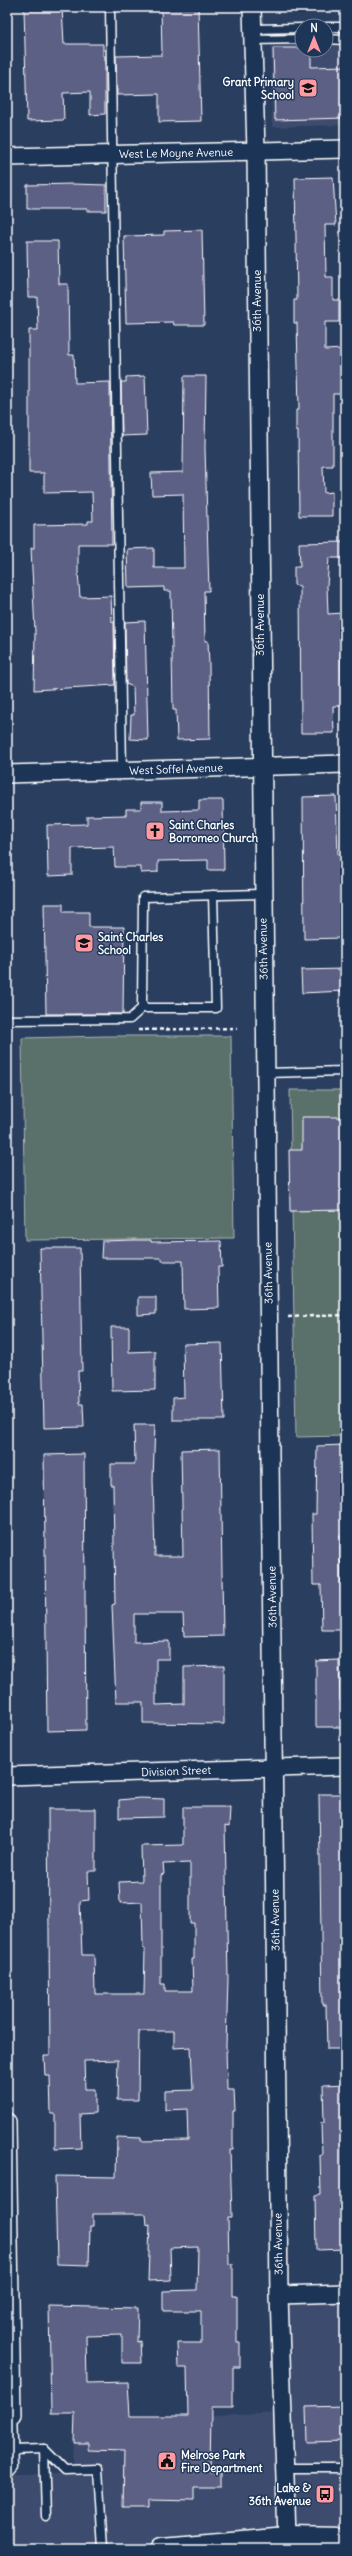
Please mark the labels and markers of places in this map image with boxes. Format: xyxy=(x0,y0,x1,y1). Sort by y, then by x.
place label: Grant Primary School xyxy=(223,75,294,102)
school or university icon: Grant Primary School xyxy=(297,77,319,99)
place label: Saint Charles Borromeo Church xyxy=(169,818,259,845)
church icon: Saint Charles Borromeo Church xyxy=(144,820,166,842)
place label: Saint Charles School xyxy=(98,930,163,957)
school or university icon: Saint Charles School xyxy=(73,932,95,954)
place label: Melrose Park Fire Department xyxy=(181,2448,263,2476)
public building icon: Melrose Park Fire Department xyxy=(156,2450,178,2472)
place label: Lake & 36th Avenue xyxy=(249,2481,312,2508)
bus stop icon: Lake & 36th Avenue xyxy=(314,2483,336,2505)

